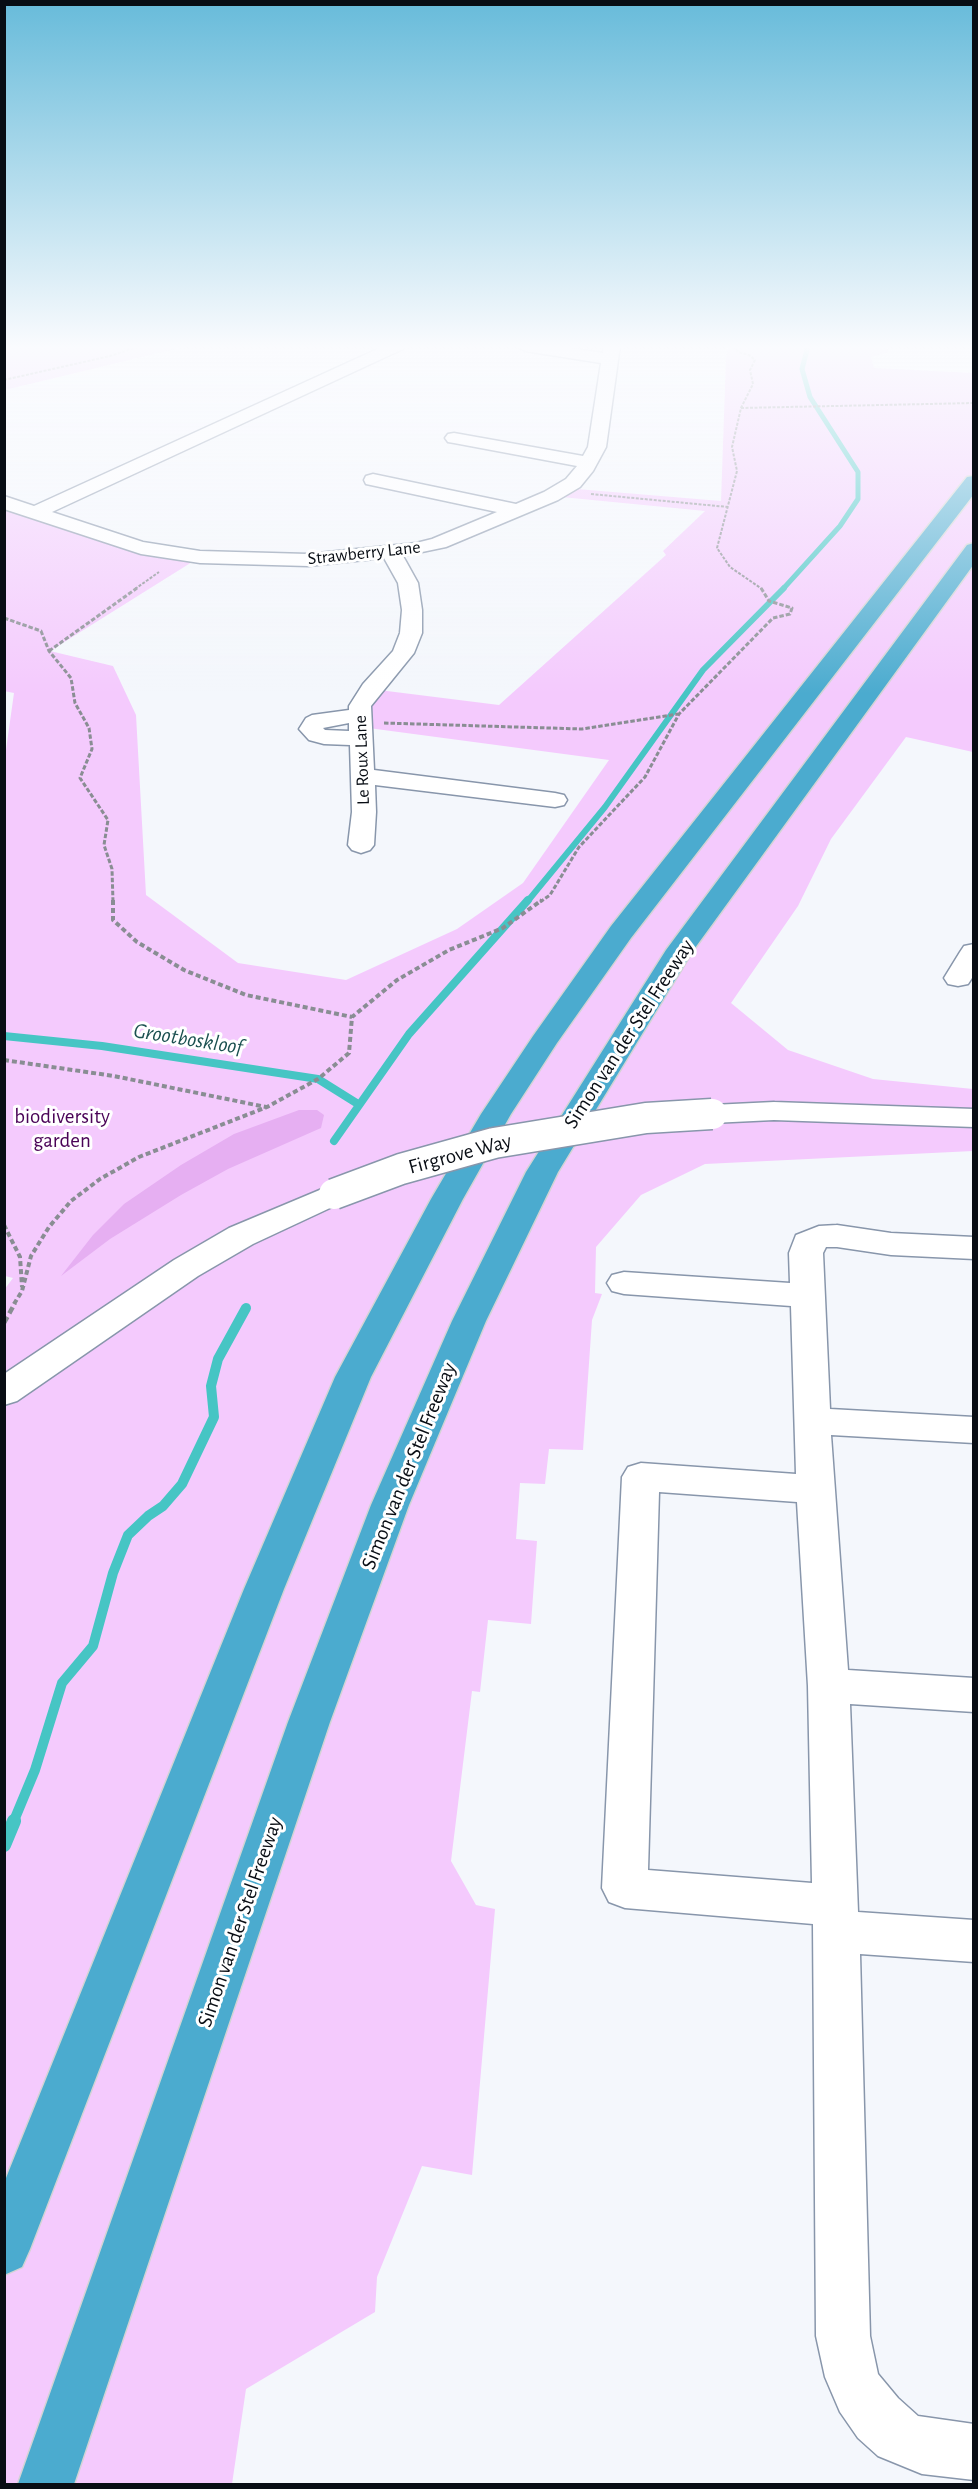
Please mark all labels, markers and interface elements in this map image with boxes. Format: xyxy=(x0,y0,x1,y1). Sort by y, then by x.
street label: Strawberry Lane xyxy=(307,536,421,570)
street label: Le Roux Lane xyxy=(350,715,374,805)
street label: Simon van der Stel Freeway xyxy=(558,935,700,1133)
water label: Grootboskloof xyxy=(132,1017,244,1061)
park label: biodiversity garden xyxy=(14,1104,110,1154)
street label: Firgrove Way xyxy=(406,1128,514,1180)
street label: Simon van der Stel Freeway xyxy=(356,1359,462,1573)
street label: Simon van der Stel Freeway xyxy=(192,1814,288,2030)

